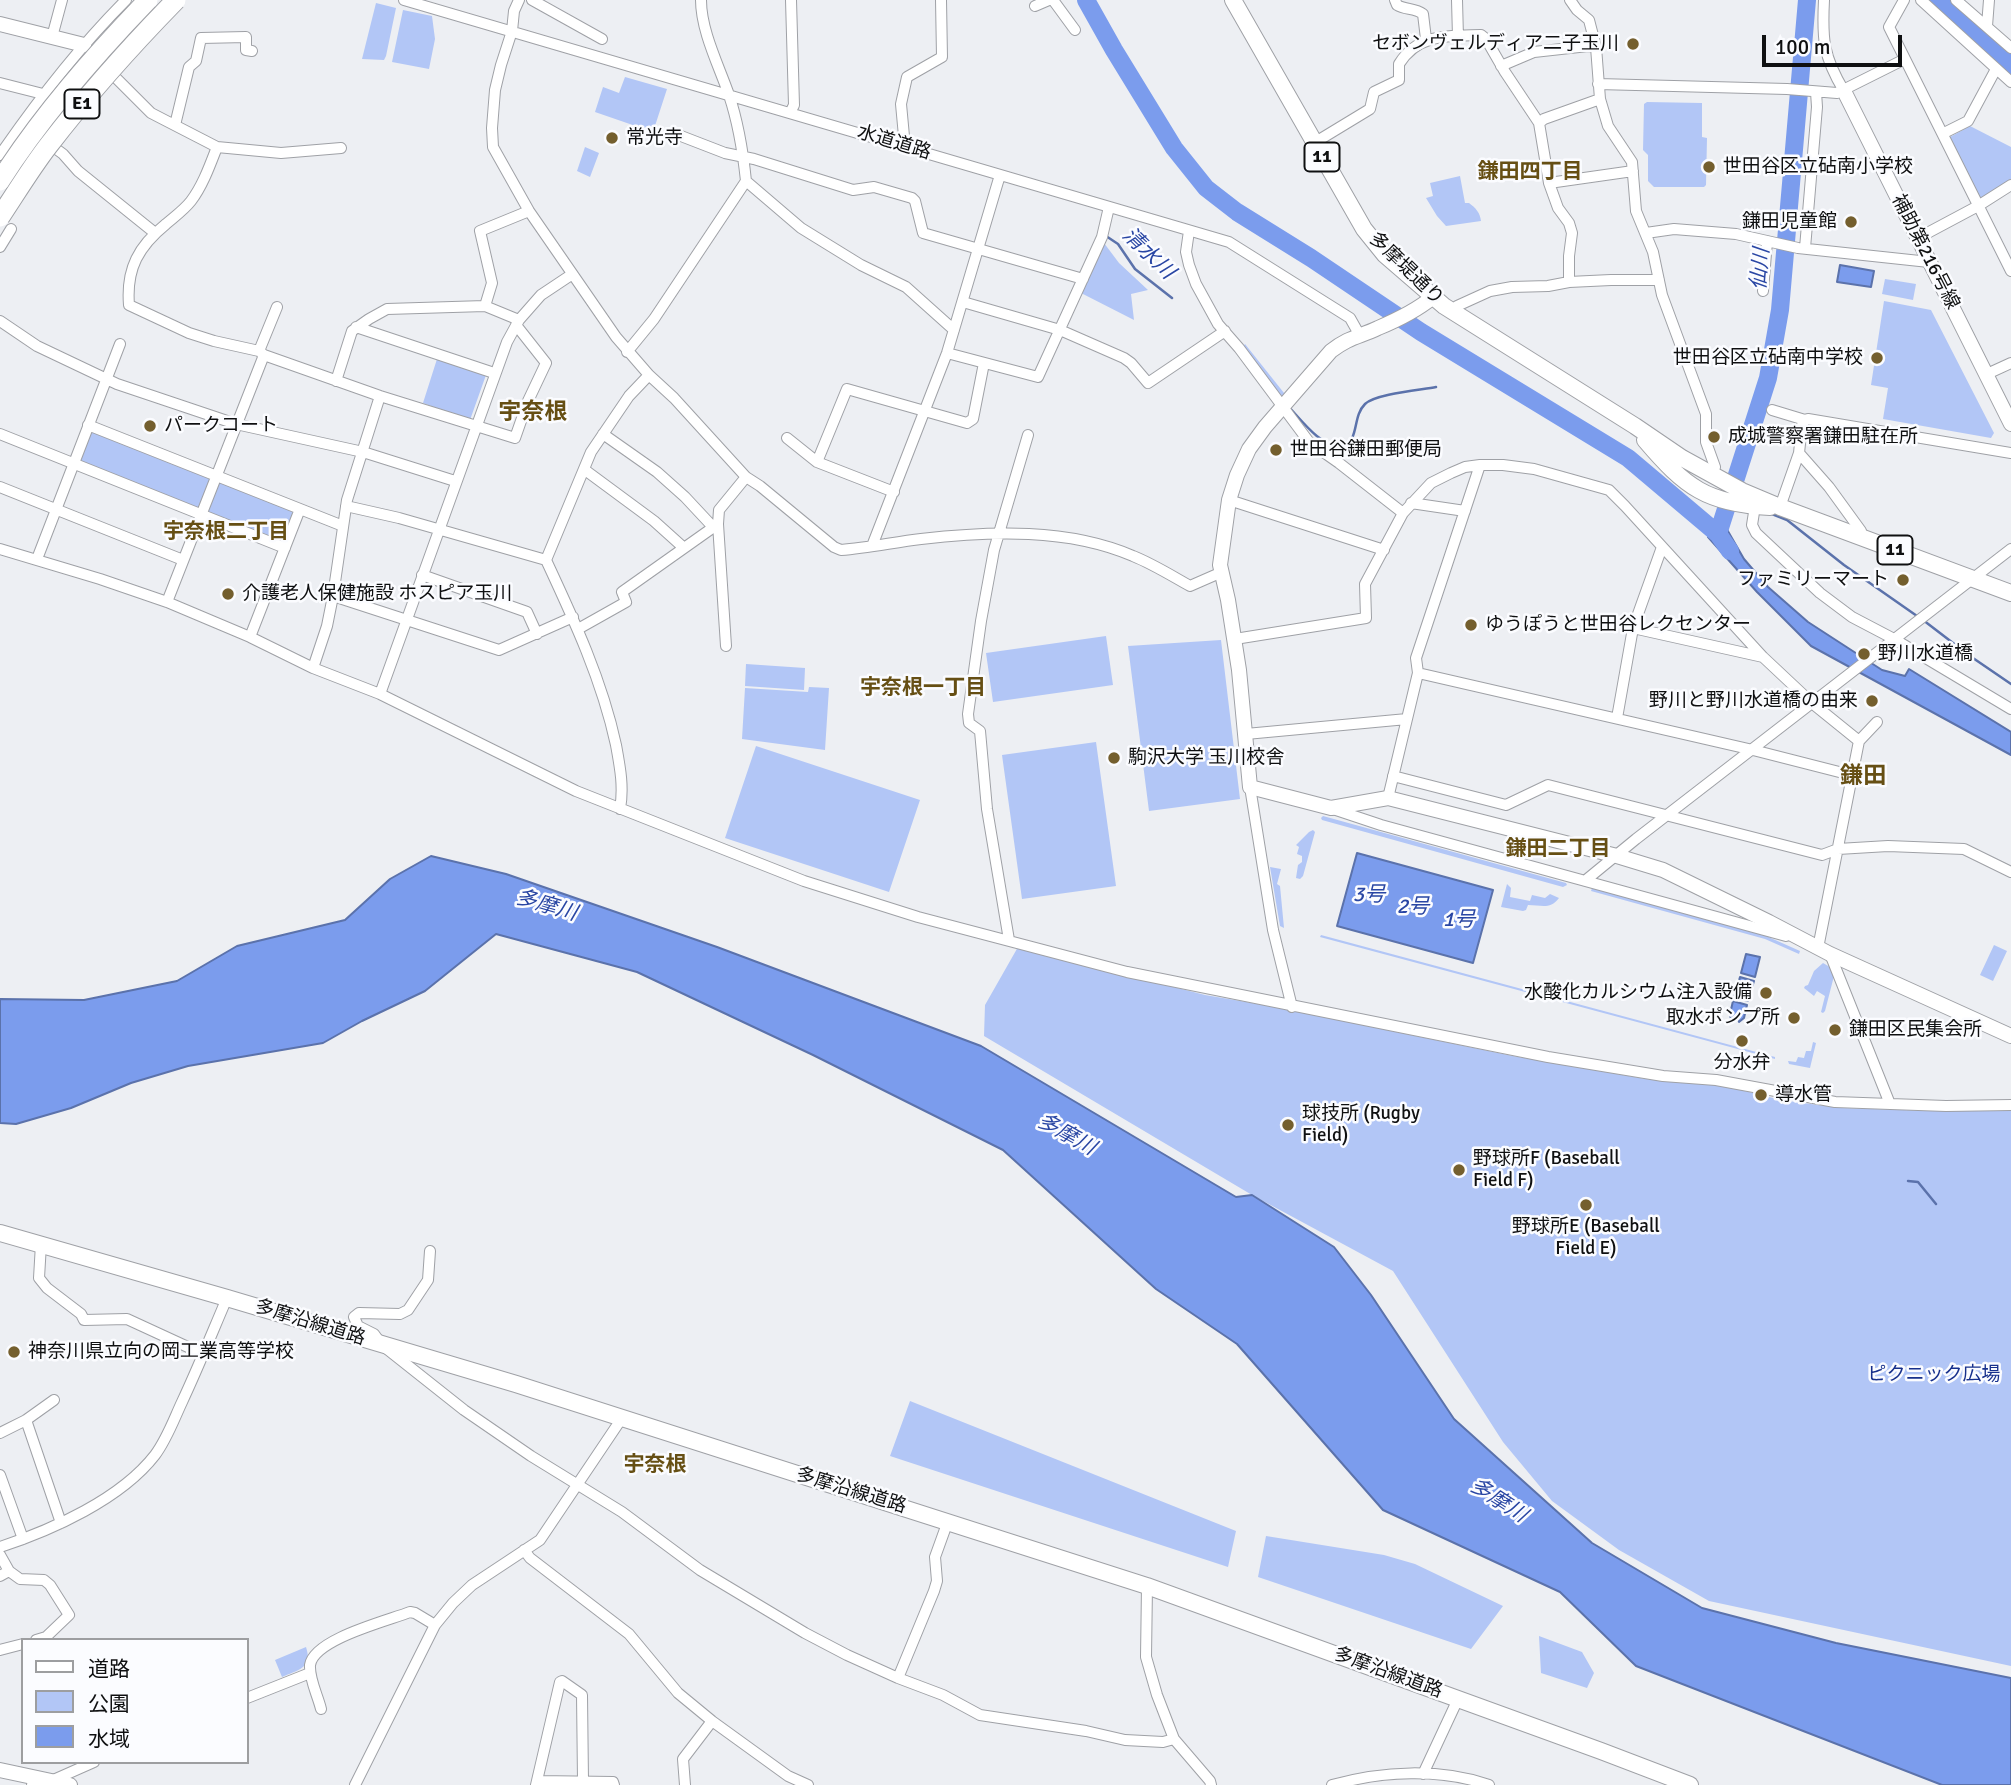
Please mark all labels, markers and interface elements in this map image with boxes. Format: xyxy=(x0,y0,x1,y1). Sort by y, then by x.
scale bar xyxy=(1766,21,1906,65)
place label: セボンヴェルディア二子玉川 xyxy=(1372,33,1619,55)
text: 100 m xyxy=(1775,34,1830,60)
marker: セボンヴェルディア二子玉川 xyxy=(1625,36,1641,52)
road number: E1 xyxy=(64,90,100,119)
street label: 水道道路 xyxy=(854,121,934,165)
place label: 常光寺 xyxy=(626,127,683,149)
marker: 常光寺 xyxy=(604,130,620,146)
road number: 11 xyxy=(1304,142,1340,172)
place label: 世田谷区立砧南小学校 xyxy=(1723,156,1913,178)
district label: 鎌田四丁目 xyxy=(1478,159,1582,185)
marker: 世田谷区立砧南小学校 xyxy=(1701,159,1717,175)
street label: 補助第216号線 xyxy=(1886,191,1964,313)
place label: 鎌田児童館 xyxy=(1742,211,1837,233)
marker: 鎌田児童館 xyxy=(1843,214,1859,230)
water label: 清水川 xyxy=(1117,223,1179,285)
street label: 多摩堤通り xyxy=(1364,228,1448,310)
water label: 仙川 xyxy=(1747,247,1775,291)
place label: 世田谷区立砧南中学校 xyxy=(1673,347,1863,369)
marker: 世田谷区立砧南中学校 xyxy=(1869,350,1885,366)
district label: 宇奈根 xyxy=(499,399,567,427)
place label: パークコート xyxy=(164,415,278,437)
marker: パークコート xyxy=(142,418,158,434)
place label: 成城警察署鎌田駐在所 xyxy=(1728,426,1918,448)
marker: 成城警察署鎌田駐在所 xyxy=(1706,429,1722,445)
place label: 世田谷鎌田郵便局 xyxy=(1290,439,1442,461)
marker: 世田谷鎌田郵便局 xyxy=(1268,442,1284,458)
district label: 宇奈根二丁目 xyxy=(163,519,289,545)
road number: 11 xyxy=(1878,536,1912,564)
place label: ファミリーマート xyxy=(1737,569,1889,591)
marker: ファミリーマート xyxy=(1895,572,1911,588)
place label: 介護老人保健施設 ホスピア玉川 xyxy=(242,583,512,605)
marker: 介護老人保健施設 ホスピア玉川 xyxy=(220,586,236,602)
place label: ゆうぽうと世田谷レクセンター xyxy=(1485,614,1751,636)
marker: ゆうぽうと世田谷レクセンター xyxy=(1463,617,1479,633)
place label: 野川水道橋 xyxy=(1878,643,1973,665)
marker: 野川水道橋 xyxy=(1856,646,1872,662)
district label: 宇奈根一丁目 xyxy=(860,675,986,701)
place label: 野川と野川水道橋の由来 xyxy=(1649,690,1858,712)
marker: 野川と野川水道橋の由来 xyxy=(1864,693,1880,709)
place label: 駒沢大学 玉川校舎 xyxy=(1128,747,1284,769)
marker: 駒沢大学 玉川校舎 xyxy=(1106,750,1122,766)
district label: 鎌田 xyxy=(1840,763,1886,791)
district label: 鎌田二丁目 xyxy=(1506,836,1610,862)
water label: 3号 xyxy=(1353,882,1385,908)
water label: 多摩川 xyxy=(512,885,580,927)
water label: 2号 xyxy=(1397,894,1429,920)
water label: 1号 xyxy=(1443,907,1475,933)
place label: 水酸化カルシウム注入設備 xyxy=(1524,982,1752,1004)
marker: 水酸化カルシウム注入設備 xyxy=(1758,985,1774,1001)
place label: 取水ポンプ所 xyxy=(1666,1007,1780,1029)
marker: 取水ポンプ所 xyxy=(1786,1010,1802,1026)
place label: 鎌田区民集会所 xyxy=(1849,1019,1982,1041)
marker: 鎌田区民集会所 xyxy=(1827,1022,1843,1038)
marker: 分水弁 xyxy=(1734,1033,1750,1049)
place label: 分水弁 xyxy=(1714,1052,1770,1074)
place label: 導水管 xyxy=(1775,1084,1832,1106)
marker: 導水管 xyxy=(1753,1087,1769,1103)
place label: 球技所 (Rugby Field) xyxy=(1302,1103,1420,1147)
water label: 多摩川 xyxy=(1032,1109,1100,1161)
marker: 球技所 (Rugby Field) xyxy=(1280,1117,1296,1133)
place label: 野球所F (Baseball Field F) xyxy=(1473,1148,1620,1192)
marker: 野球所F (Baseball Field F) xyxy=(1451,1162,1467,1178)
marker: 野球所E (Baseball Field E) xyxy=(1578,1197,1594,1213)
place label: 野球所E (Baseball Field E) xyxy=(1512,1216,1660,1260)
street label: 多摩沿線道路 xyxy=(252,1295,368,1351)
place label: 神奈川県立向の岡工業高等学校 xyxy=(28,1341,294,1363)
marker: 神奈川県立向の岡工業高等学校 xyxy=(6,1344,22,1360)
park label: ピクニック広場 xyxy=(1868,1364,2000,1386)
district label: 宇奈根 xyxy=(624,1452,686,1478)
street label: 多摩沿線道路 xyxy=(793,1463,909,1519)
water label: 多摩川 xyxy=(1465,1473,1531,1529)
legend xyxy=(21,1638,248,1764)
street label: 多摩沿線道路 xyxy=(1331,1643,1445,1703)
text: 道路 xyxy=(88,1656,130,1682)
text: 公園 xyxy=(88,1691,130,1717)
text: 水域 xyxy=(88,1726,130,1752)

